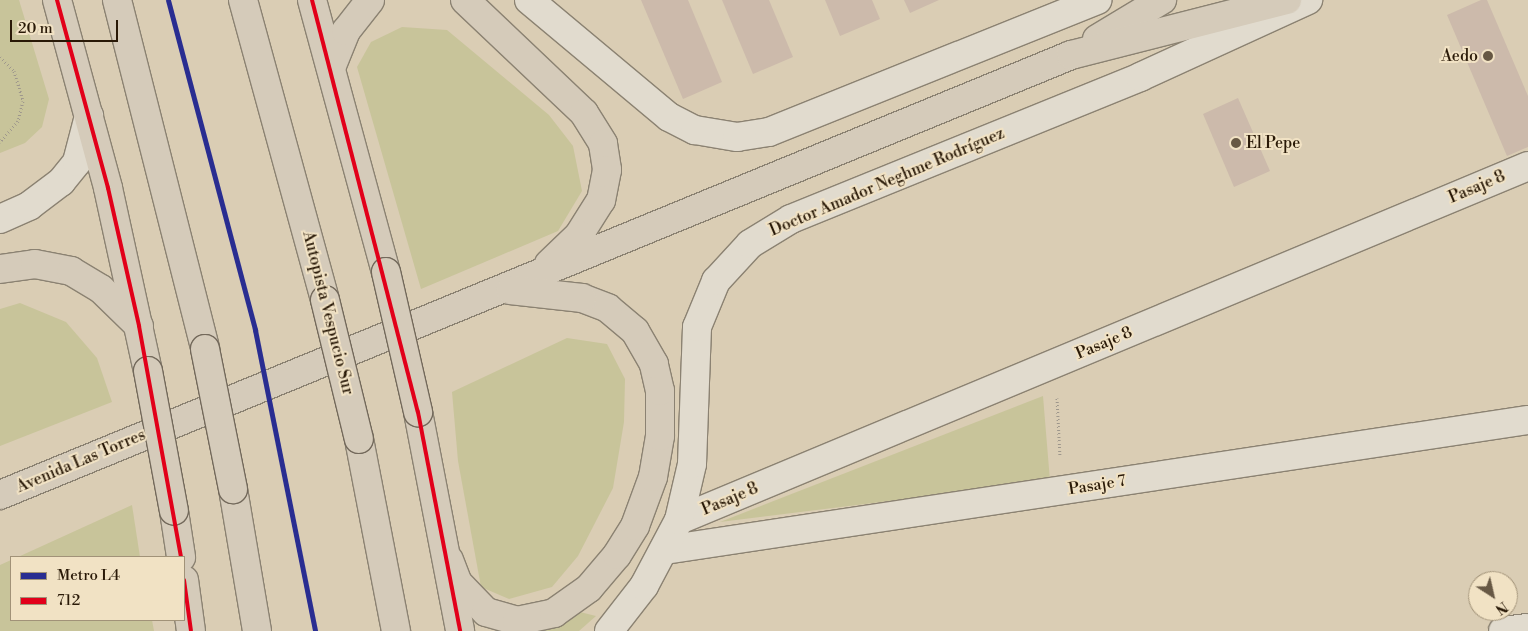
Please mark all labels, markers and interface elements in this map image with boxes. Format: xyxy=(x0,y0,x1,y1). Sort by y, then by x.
scale bar xyxy=(12,10,120,42)
text: 20 m xyxy=(18,19,53,38)
place label: Aedo xyxy=(1441,46,1478,66)
marker: Aedo xyxy=(1482,50,1494,62)
street label: Doctor Amador Neghme Rodríguez xyxy=(767,124,1007,240)
place label: El Pepe xyxy=(1246,133,1300,153)
marker: El Pepe xyxy=(1230,137,1242,149)
street label: Pasaje 8 xyxy=(1446,167,1508,207)
street label: Autopista Vespucio Sur xyxy=(298,229,358,397)
street label: Pasaje 8 xyxy=(1073,323,1135,363)
street label: Avenida Las Torres xyxy=(14,425,148,497)
street label: Pasaje 7 xyxy=(1067,471,1127,499)
street label: Pasaje 8 xyxy=(699,479,761,519)
legend xyxy=(10,556,185,621)
text: Metro L4 xyxy=(57,566,120,585)
north arrow xyxy=(1468,571,1518,621)
text: 712 xyxy=(57,591,80,610)
text: N xyxy=(1491,597,1511,618)

